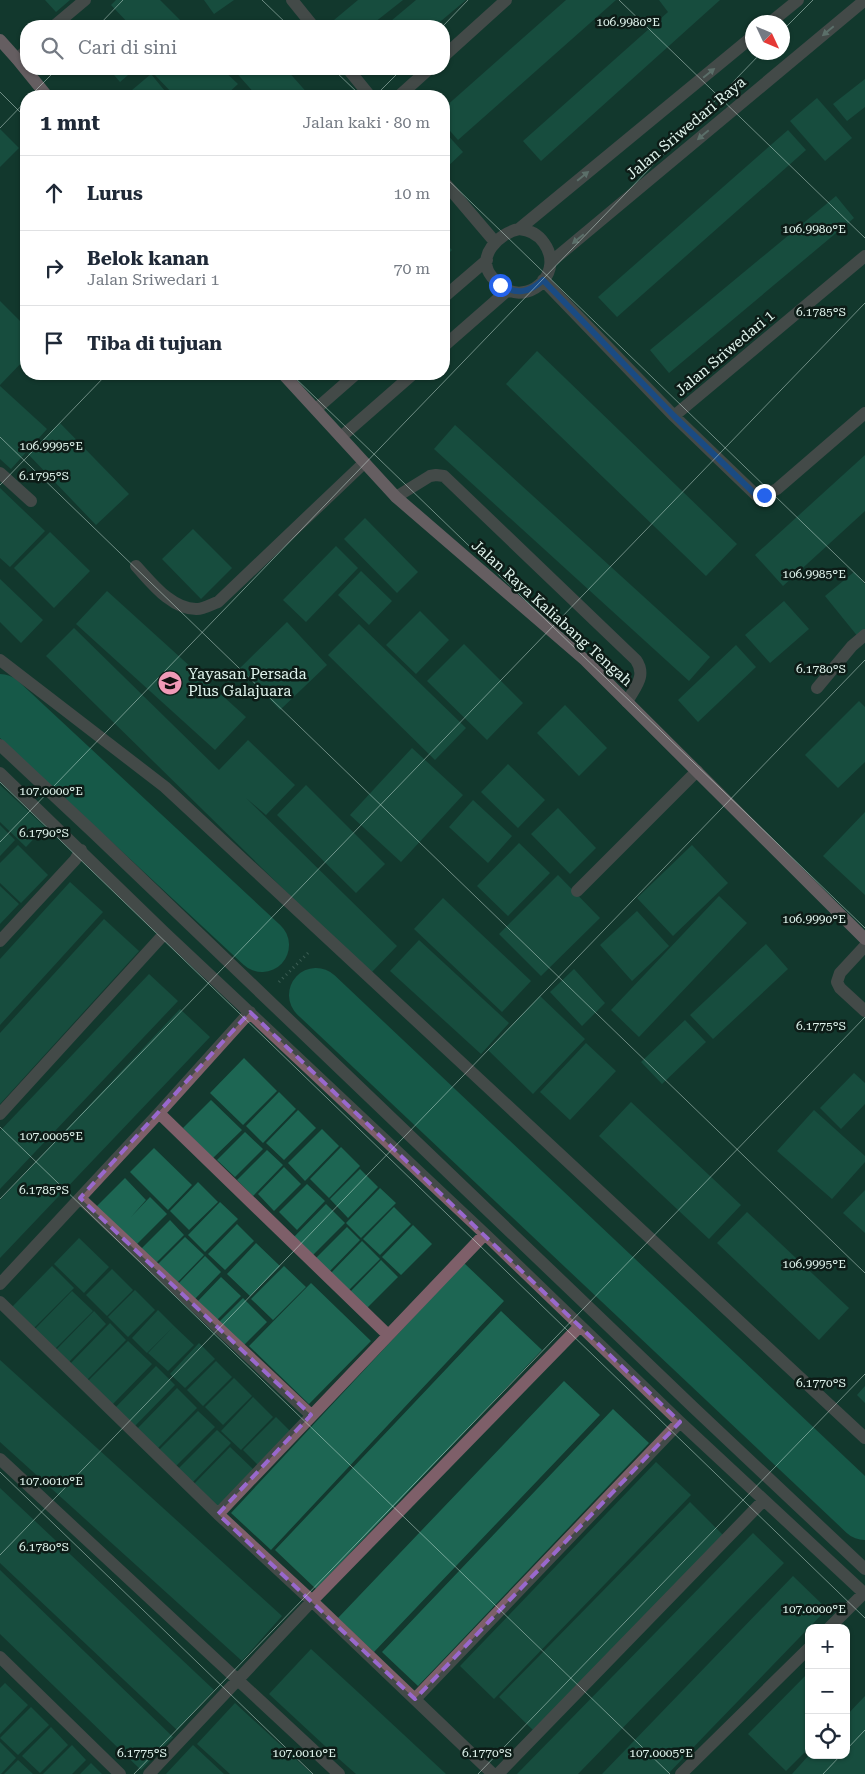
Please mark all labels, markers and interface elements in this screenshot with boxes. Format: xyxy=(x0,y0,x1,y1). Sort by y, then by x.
text: 106.9980°E xyxy=(596,15,660,29)
north arrow xyxy=(745,15,790,60)
search box xyxy=(20,20,450,75)
one-way arrow xyxy=(821,26,834,37)
icon: search xyxy=(38,34,66,62)
text: Cari di sini xyxy=(78,36,177,59)
one-way arrow xyxy=(702,67,715,78)
street label: Jalan Sriwedari Raya xyxy=(623,73,749,183)
text: 1 mnt xyxy=(40,111,100,135)
text: Jalan kaki · 80 m xyxy=(302,113,430,132)
one-way arrow xyxy=(696,130,709,141)
one-way arrow xyxy=(577,170,590,181)
icon: ahead xyxy=(40,179,68,207)
text: Lurus xyxy=(87,182,143,205)
text: 10 m xyxy=(393,184,430,203)
text: 106.9980°E xyxy=(782,222,846,236)
one-way arrow xyxy=(572,234,585,245)
text: Belok kanan xyxy=(87,247,209,270)
icon: right xyxy=(40,254,68,282)
text: 70 m xyxy=(393,259,430,278)
text: Jalan Sriwedari 1 xyxy=(87,270,219,289)
route start xyxy=(489,274,512,297)
text: 6.1785°S xyxy=(796,305,846,319)
street label: Jalan Sriwedari 1 xyxy=(672,306,778,400)
icon: arrive xyxy=(40,329,68,357)
text: Tiba di tujuan xyxy=(87,332,222,355)
text: 106.9995°E xyxy=(19,439,83,453)
text: 6.1795°S xyxy=(19,469,69,483)
route end xyxy=(753,484,776,507)
street label: Jalan Raya Kaliabang Tengah xyxy=(468,536,636,690)
text: 106.9985°E xyxy=(782,567,846,581)
text: 6.1780°S xyxy=(796,662,846,676)
place label: Yayasan Persada Plus Galajuara xyxy=(188,665,307,700)
school or university icon: Yayasan Persada Plus Galajuara xyxy=(157,670,183,696)
text: 107.0000°E xyxy=(19,784,83,798)
text: 6.1790°S xyxy=(19,826,69,840)
text: 106.9990°E xyxy=(782,912,846,926)
text: 6.1775°S xyxy=(796,1019,846,1033)
text: 107.0005°E xyxy=(19,1129,83,1143)
text: 6.1785°S xyxy=(19,1183,69,1197)
text: 106.9995°E xyxy=(782,1257,846,1271)
text: 6.1770°S xyxy=(796,1376,846,1390)
text: 107.0010°E xyxy=(19,1474,83,1488)
text: 6.1780°S xyxy=(19,1540,69,1554)
text: 107.0000°E xyxy=(782,1602,846,1616)
map controls xyxy=(805,1624,850,1759)
button: + xyxy=(805,1624,850,1669)
button: − xyxy=(805,1669,850,1714)
button: locate xyxy=(805,1714,850,1759)
text: 6.1775°S xyxy=(117,1746,167,1760)
text: 107.0010°E xyxy=(272,1746,336,1760)
text: 6.1770°S xyxy=(462,1746,512,1760)
text: 107.0005°E xyxy=(629,1746,693,1760)

